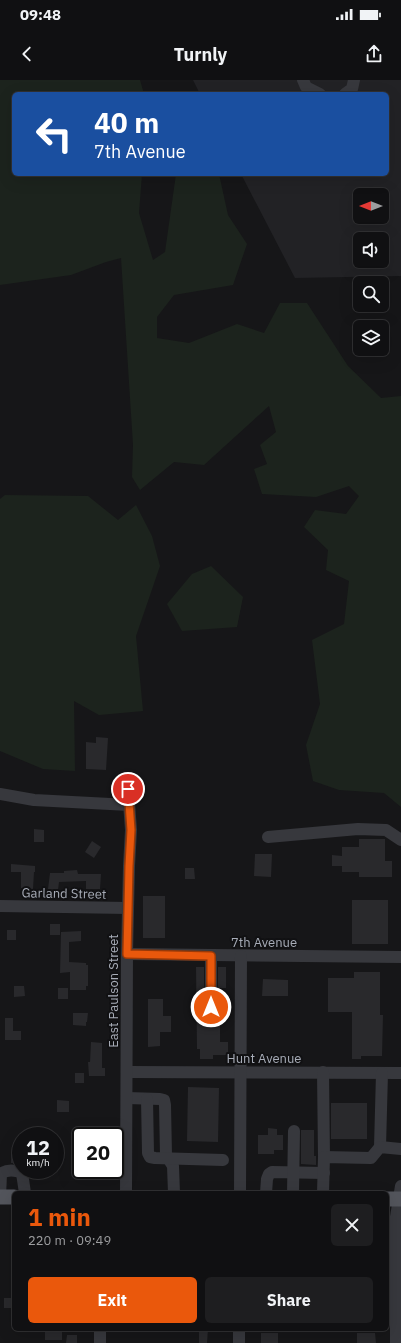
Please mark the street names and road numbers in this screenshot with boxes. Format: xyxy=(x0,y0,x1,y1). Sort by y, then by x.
street label: Garland Street xyxy=(21,884,107,903)
street label: East Paulson Street xyxy=(105,934,122,1048)
street label: 7th Avenue xyxy=(231,934,297,951)
street label: Hunt Avenue xyxy=(227,1050,302,1067)

